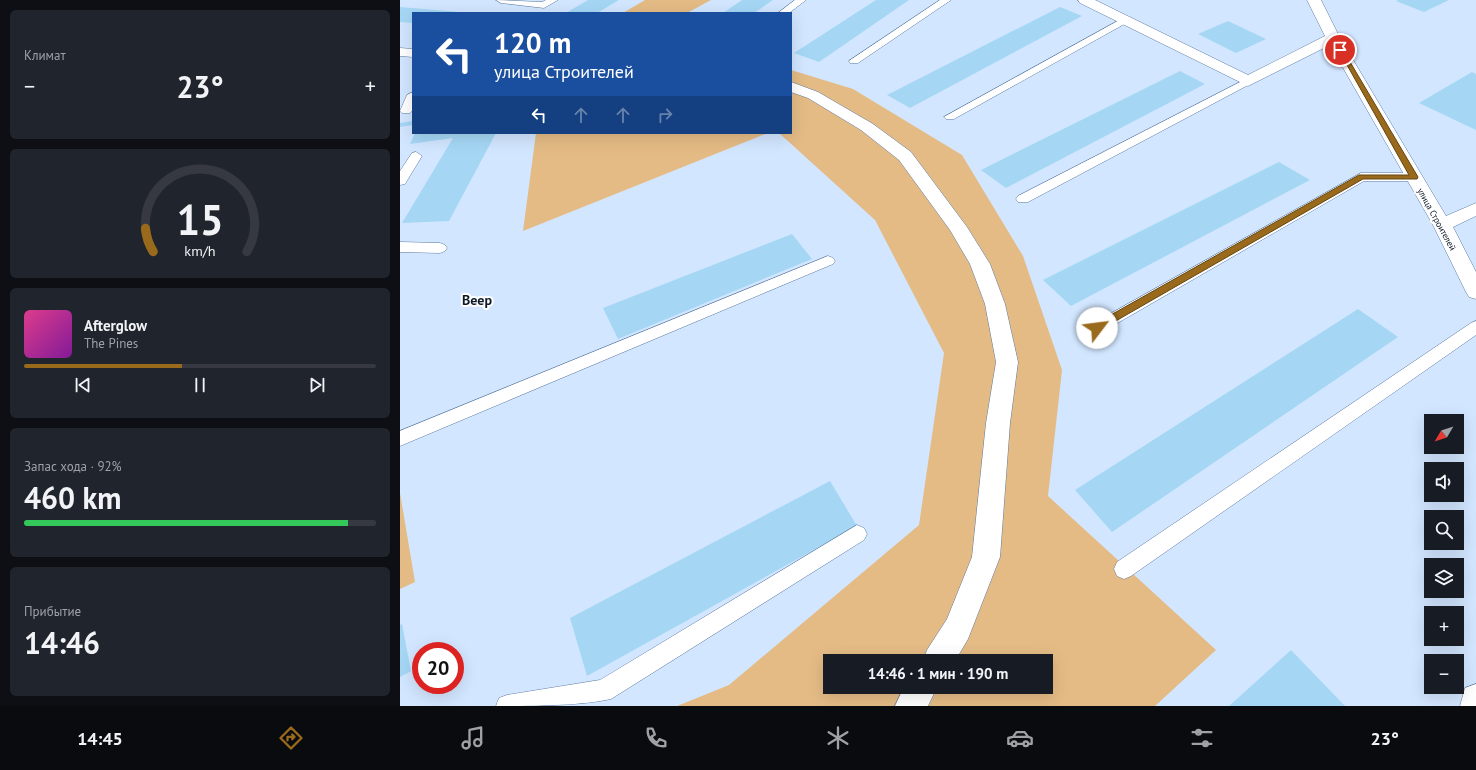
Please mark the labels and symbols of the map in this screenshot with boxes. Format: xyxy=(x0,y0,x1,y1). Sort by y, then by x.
pin xyxy=(1323,33,1357,67)
street label: улица Строителей xyxy=(1415,186,1459,252)
district label: Веер xyxy=(462,291,492,309)
position arrow xyxy=(1076,307,1118,349)
north arrow xyxy=(1424,414,1464,454)
speed limit sign: 20 xyxy=(412,642,464,694)

